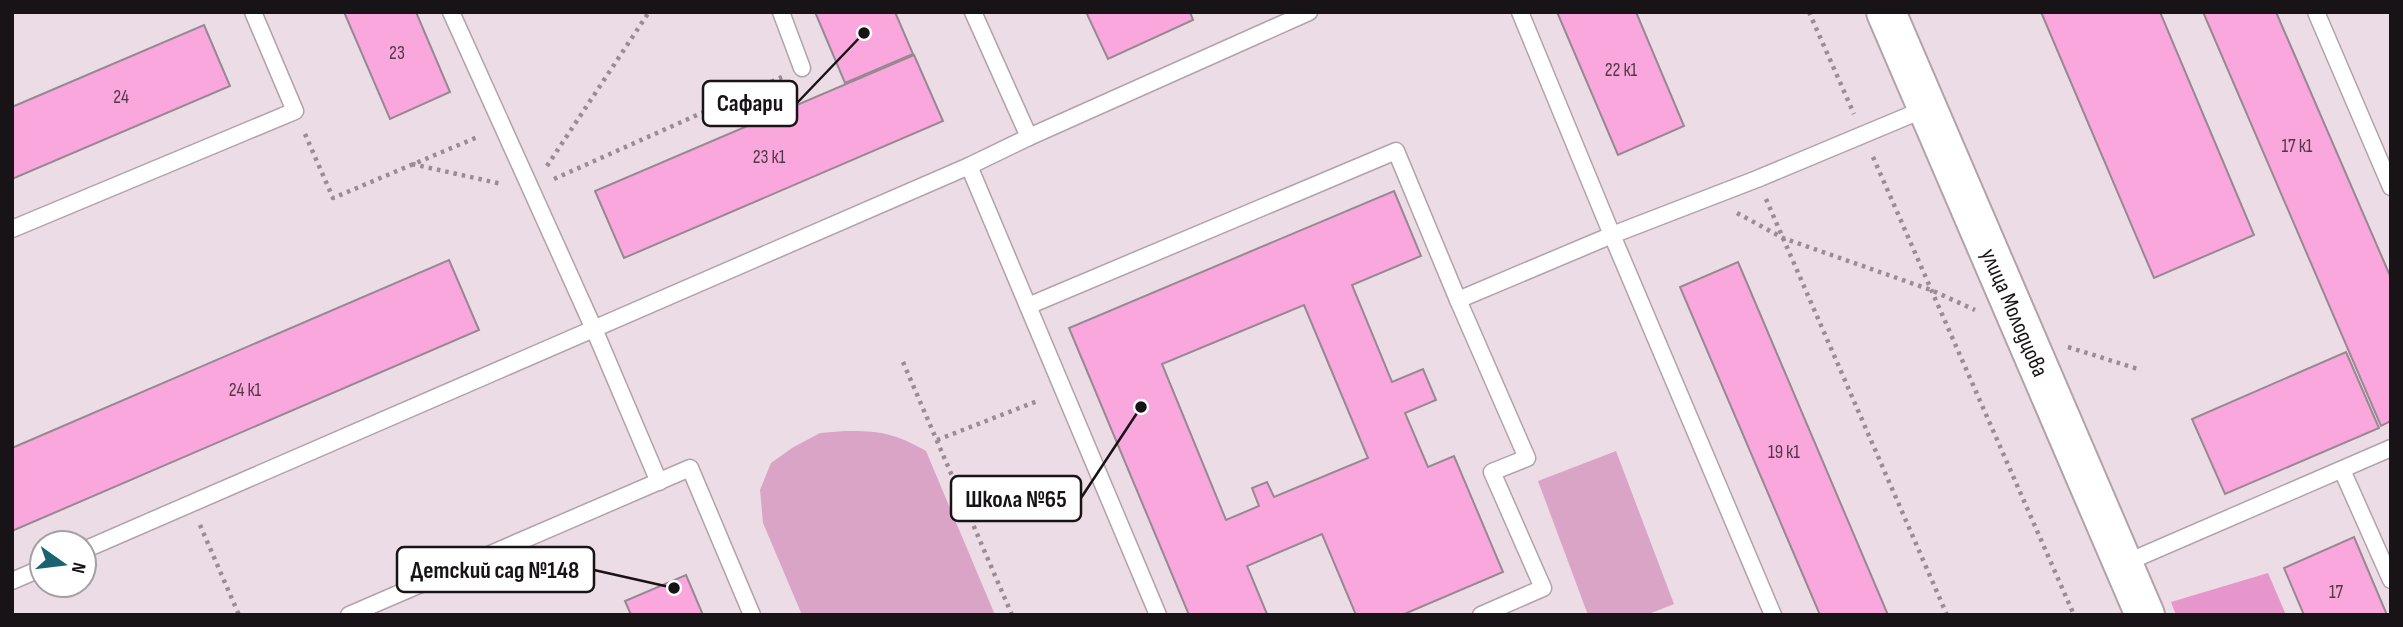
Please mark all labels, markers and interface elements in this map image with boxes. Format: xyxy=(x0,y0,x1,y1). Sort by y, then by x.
house number: 23 xyxy=(389,42,405,65)
house number: 22 к1 xyxy=(1605,59,1638,82)
callout: Сафари xyxy=(703,81,797,126)
house number: 24 xyxy=(113,86,129,109)
text: Сафари xyxy=(717,89,783,118)
house number: 17 к1 xyxy=(2281,135,2313,158)
house number: 23 к1 xyxy=(753,146,786,169)
street label: улица Молодцова xyxy=(1974,245,2054,381)
house number: 24 к1 xyxy=(229,379,262,402)
house number: 19 к1 xyxy=(1768,441,1800,464)
callout: Школа №65 xyxy=(951,476,1081,521)
text: Школа №65 xyxy=(965,485,1067,514)
north arrow xyxy=(28,529,98,599)
callout: Детский сад №148 xyxy=(397,547,594,592)
text: Детский сад №148 xyxy=(411,556,579,585)
text: N xyxy=(66,560,90,575)
house number: 17 xyxy=(2329,581,2344,604)

